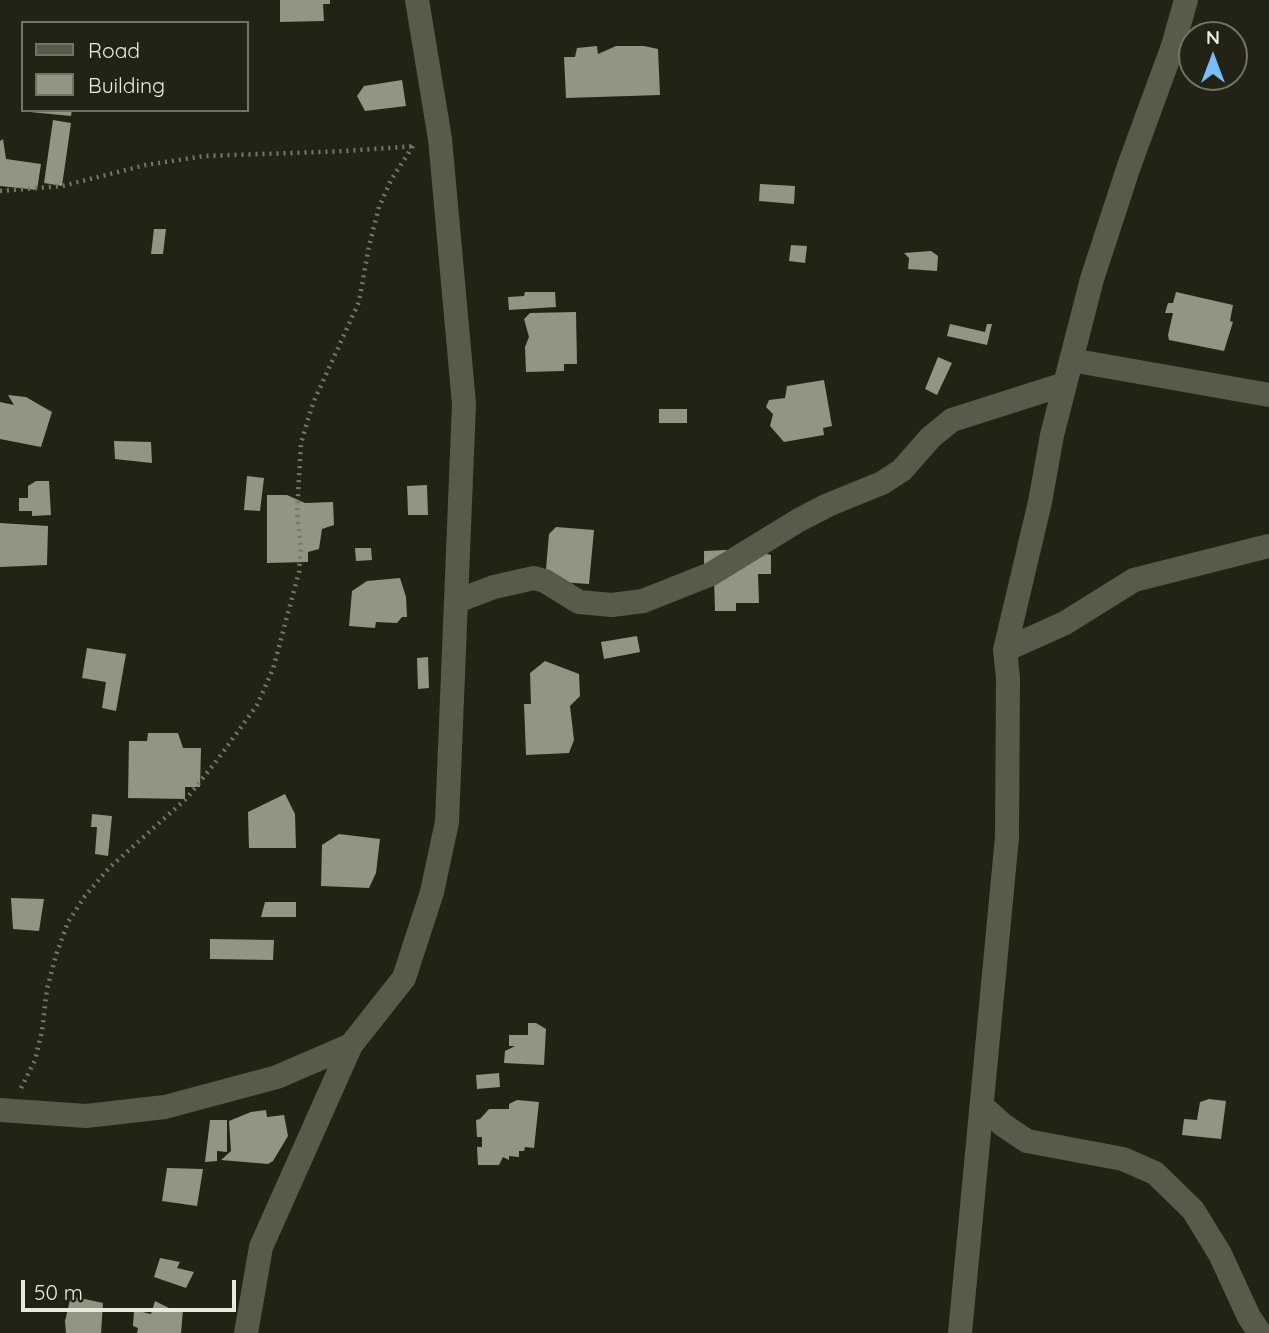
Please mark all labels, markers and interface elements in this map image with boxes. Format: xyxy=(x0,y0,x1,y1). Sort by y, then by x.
legend xyxy=(21,21,248,112)
north arrow xyxy=(1178,21,1248,91)
text: N xyxy=(1206,25,1220,49)
text: Road xyxy=(88,37,140,63)
text: Building xyxy=(88,72,165,98)
scale bar xyxy=(24,1266,240,1310)
text: 50 m xyxy=(34,1279,83,1305)

